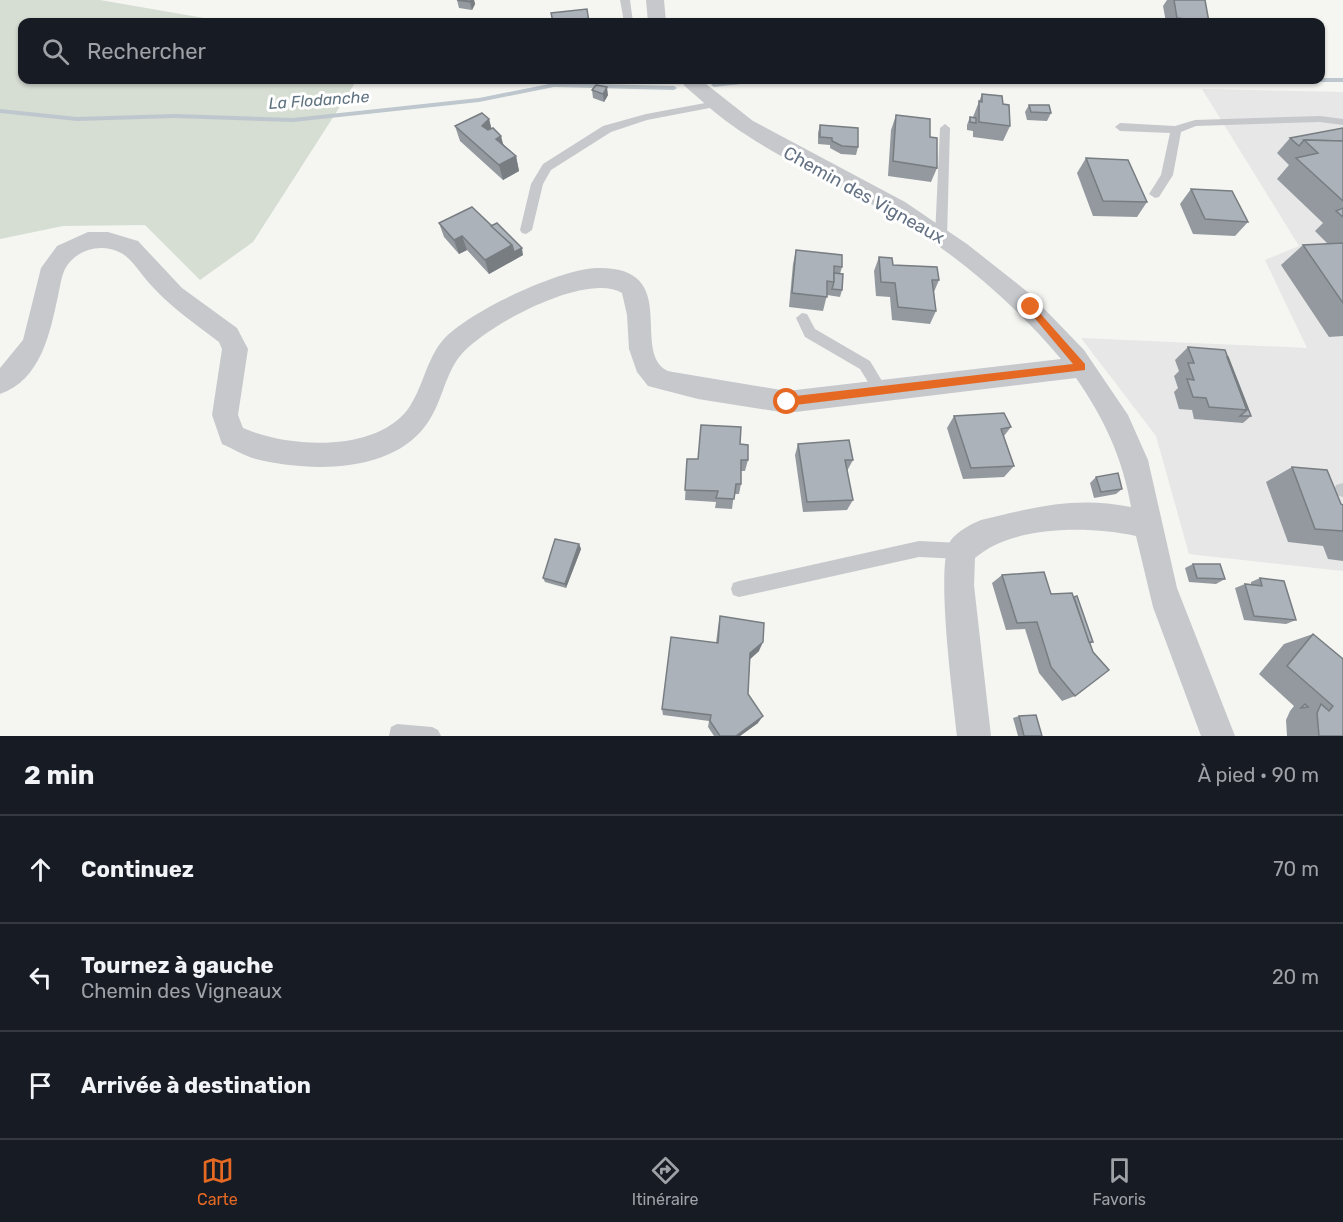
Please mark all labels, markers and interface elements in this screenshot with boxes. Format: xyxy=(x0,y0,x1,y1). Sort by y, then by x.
search box xyxy=(18,18,1325,84)
icon: search xyxy=(39,35,72,68)
text: Rechercher xyxy=(87,38,206,65)
water label: La Flodanche xyxy=(268,87,370,113)
street label: Chemin des Vigneaux xyxy=(780,142,949,249)
route end xyxy=(1017,293,1043,319)
route start xyxy=(773,388,799,414)
text: 2 min xyxy=(24,760,94,791)
text: À pied · 90 m xyxy=(1198,763,1319,787)
icon: ahead xyxy=(24,853,57,886)
text: Continuez xyxy=(81,856,194,883)
text: 70 m xyxy=(1273,857,1319,881)
text: Tournez à gauche xyxy=(81,952,274,979)
icon: left xyxy=(24,961,57,994)
text: 20 m xyxy=(1272,965,1319,989)
text: Chemin des Vigneaux xyxy=(81,979,282,1003)
icon: arrive xyxy=(24,1069,57,1102)
text: Arrivée à destination xyxy=(81,1072,311,1099)
tab: Carte xyxy=(197,1154,238,1209)
tab: Itinéraire xyxy=(632,1154,699,1209)
tab: Favoris xyxy=(1093,1154,1146,1209)

